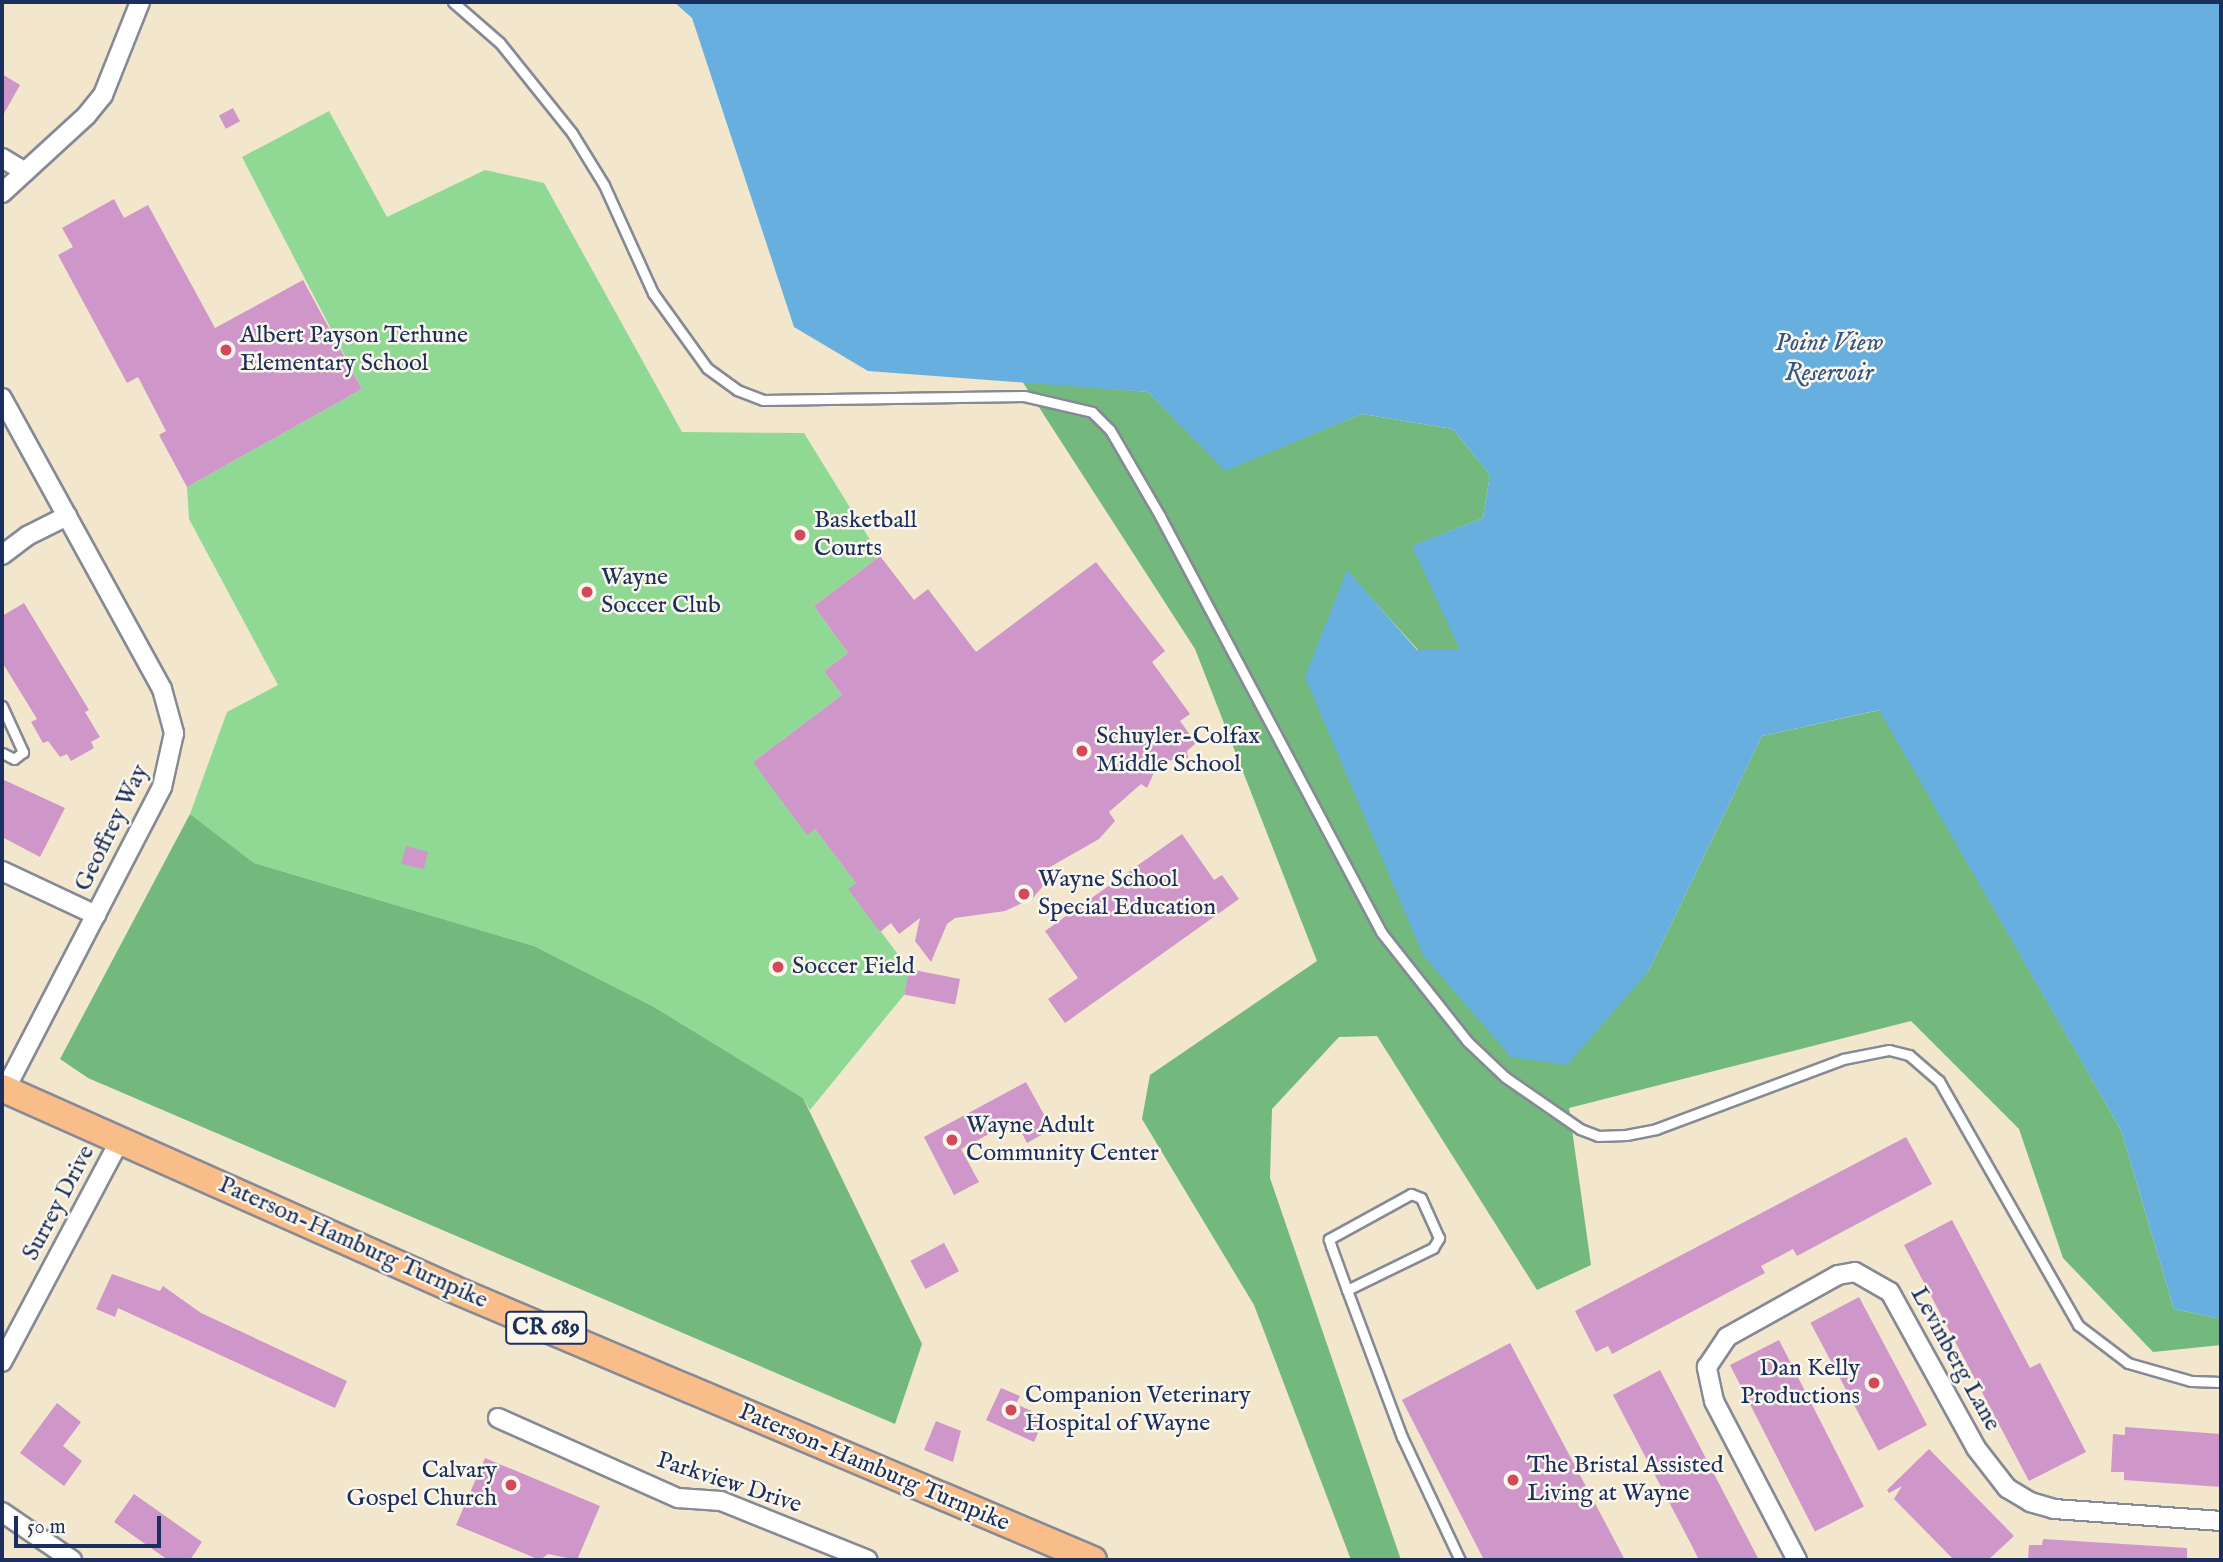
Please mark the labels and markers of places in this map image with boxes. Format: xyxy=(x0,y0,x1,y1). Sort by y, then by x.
place label: Albert Payson Terhune Elementary School xyxy=(240,322,468,378)
marker: Albert Payson Terhune Elementary School xyxy=(218,342,234,358)
place label: Basketball Courts xyxy=(814,507,917,563)
marker: Basketball Courts xyxy=(792,527,808,543)
place label: Wayne Soccer Club xyxy=(601,564,721,620)
marker: Wayne Soccer Club xyxy=(579,584,595,600)
place label: Schuyler-Colfax Middle School xyxy=(1096,723,1260,779)
marker: Schuyler-Colfax Middle School xyxy=(1074,743,1090,759)
place label: Wayne School Special Education xyxy=(1038,866,1216,922)
marker: Wayne School Special Education xyxy=(1016,886,1032,902)
place label: Soccer Field xyxy=(792,953,915,981)
marker: Soccer Field xyxy=(770,959,786,975)
place label: Wayne Adult Community Center xyxy=(966,1112,1159,1168)
marker: Wayne Adult Community Center xyxy=(944,1132,960,1148)
place label: Dan Kelly Productions xyxy=(1740,1355,1860,1411)
marker: Dan Kelly Productions xyxy=(1866,1375,1882,1391)
place label: Companion Veterinary Hospital of Wayne xyxy=(1025,1382,1251,1438)
marker: Companion Veterinary Hospital of Wayne xyxy=(1003,1402,1019,1418)
place label: The Bristal Assisted Living at Wayne xyxy=(1527,1452,1724,1508)
place label: Calvary Gospel Church xyxy=(347,1457,497,1513)
marker: The Bristal Assisted Living at Wayne xyxy=(1505,1472,1521,1488)
marker: Calvary Gospel Church xyxy=(503,1477,519,1493)

